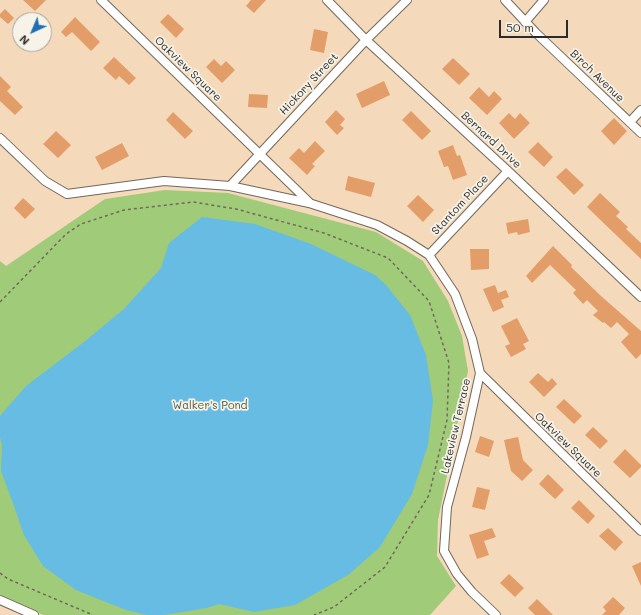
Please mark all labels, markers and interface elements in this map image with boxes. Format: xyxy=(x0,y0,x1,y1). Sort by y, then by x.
north arrow xyxy=(12,12,52,52)
scale bar xyxy=(501,12,570,38)
text: 50 m xyxy=(506,19,534,35)
text: N xyxy=(16,32,32,49)
street label: Oakview Square xyxy=(152,34,224,104)
street label: Birch Avenue xyxy=(567,47,627,105)
street label: Hickory Street xyxy=(277,50,341,118)
street label: Bernard Drive xyxy=(458,109,524,171)
street label: Stantom Place xyxy=(429,172,491,238)
street label: Lakeview Terrace xyxy=(439,377,473,475)
park label: Walker's Pond xyxy=(172,399,248,413)
street label: Oakview Square xyxy=(532,410,604,480)

